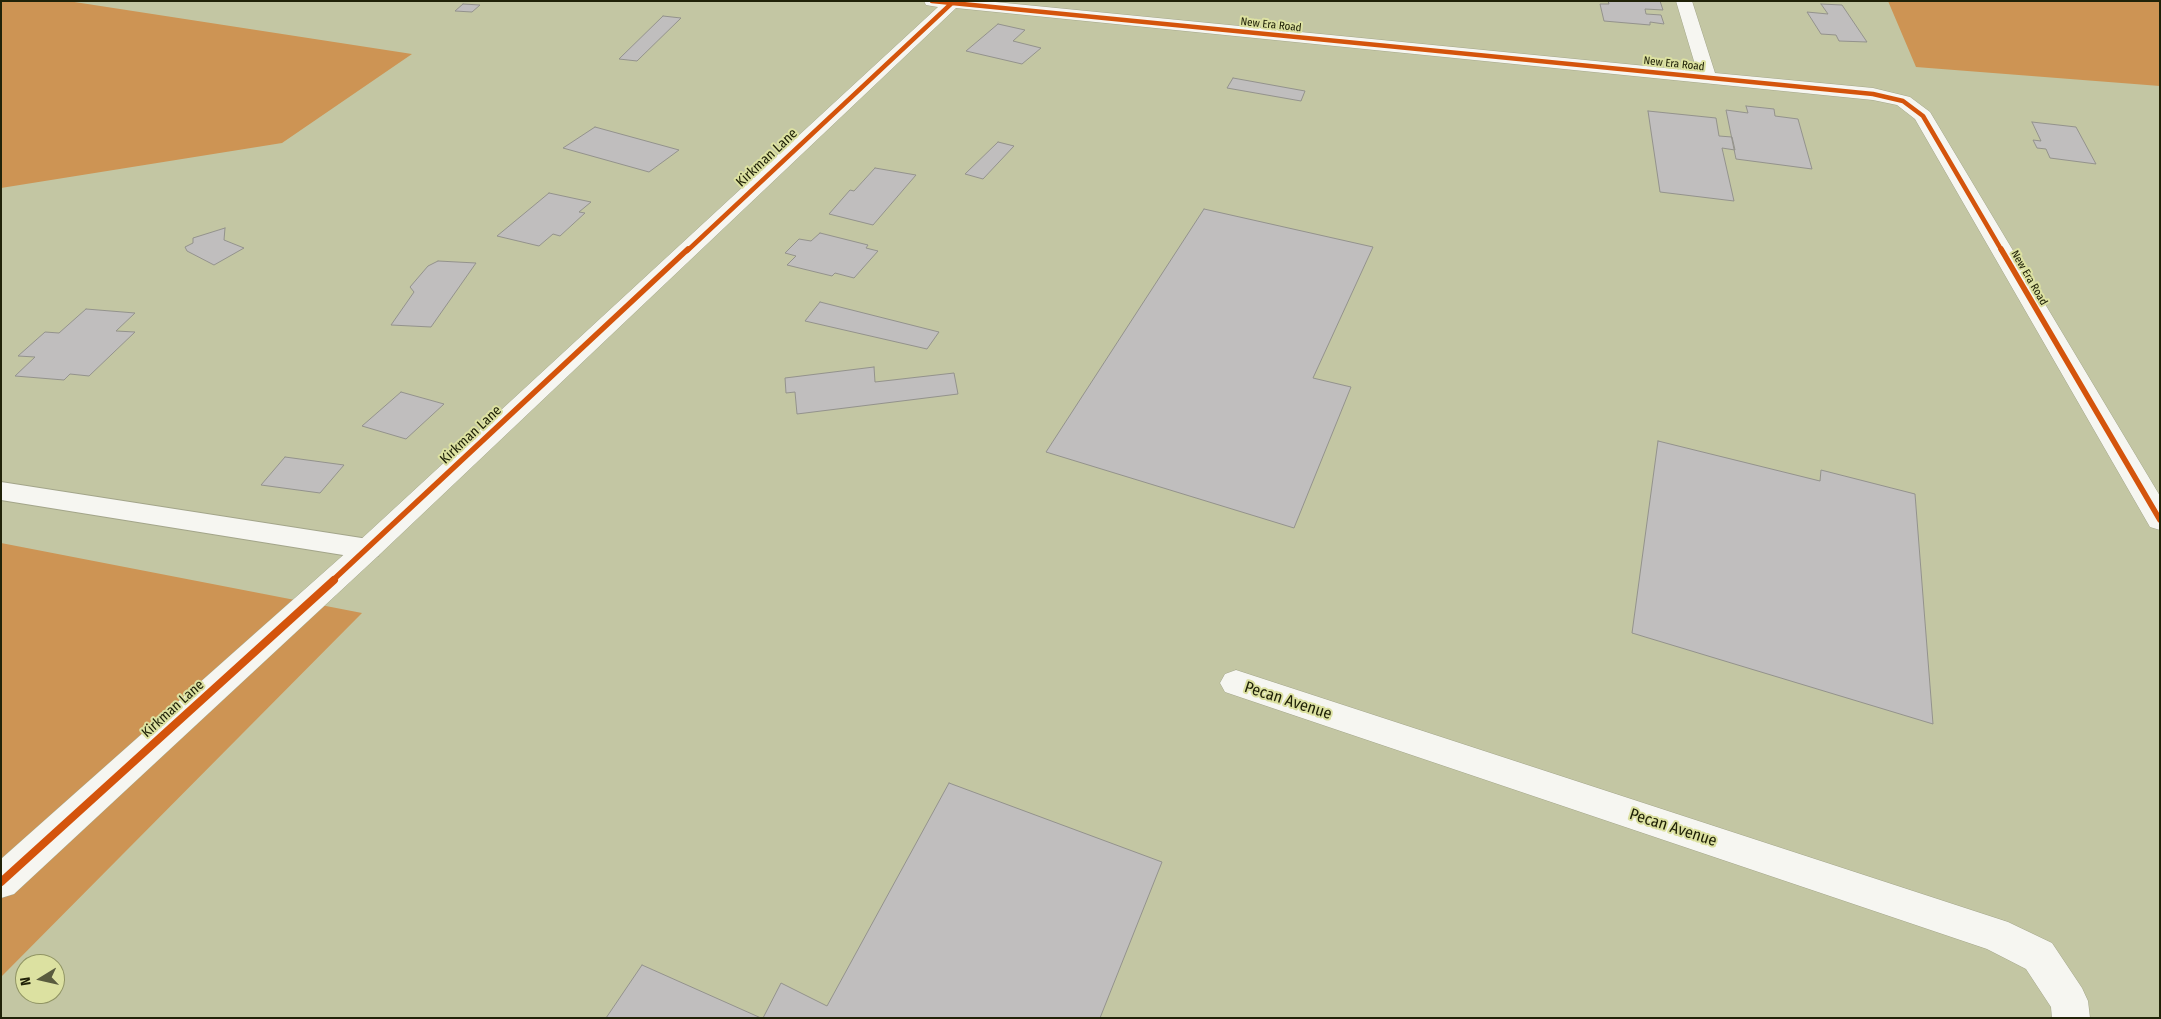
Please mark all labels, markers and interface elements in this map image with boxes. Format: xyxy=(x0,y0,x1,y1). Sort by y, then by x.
street label: New Era Road xyxy=(1240,15,1302,35)
street label: New Era Road xyxy=(1643,54,1705,74)
street label: Kirkman Lane xyxy=(733,125,801,191)
street label: New Era Road xyxy=(2008,248,2050,308)
street label: Kirkman Lane xyxy=(437,402,505,468)
street label: Kirkman Lane xyxy=(138,677,208,741)
street label: Pecan Avenue xyxy=(1242,678,1334,724)
street label: Pecan Avenue xyxy=(1627,805,1719,851)
north arrow xyxy=(15,954,65,1004)
text: N xyxy=(17,976,35,987)

